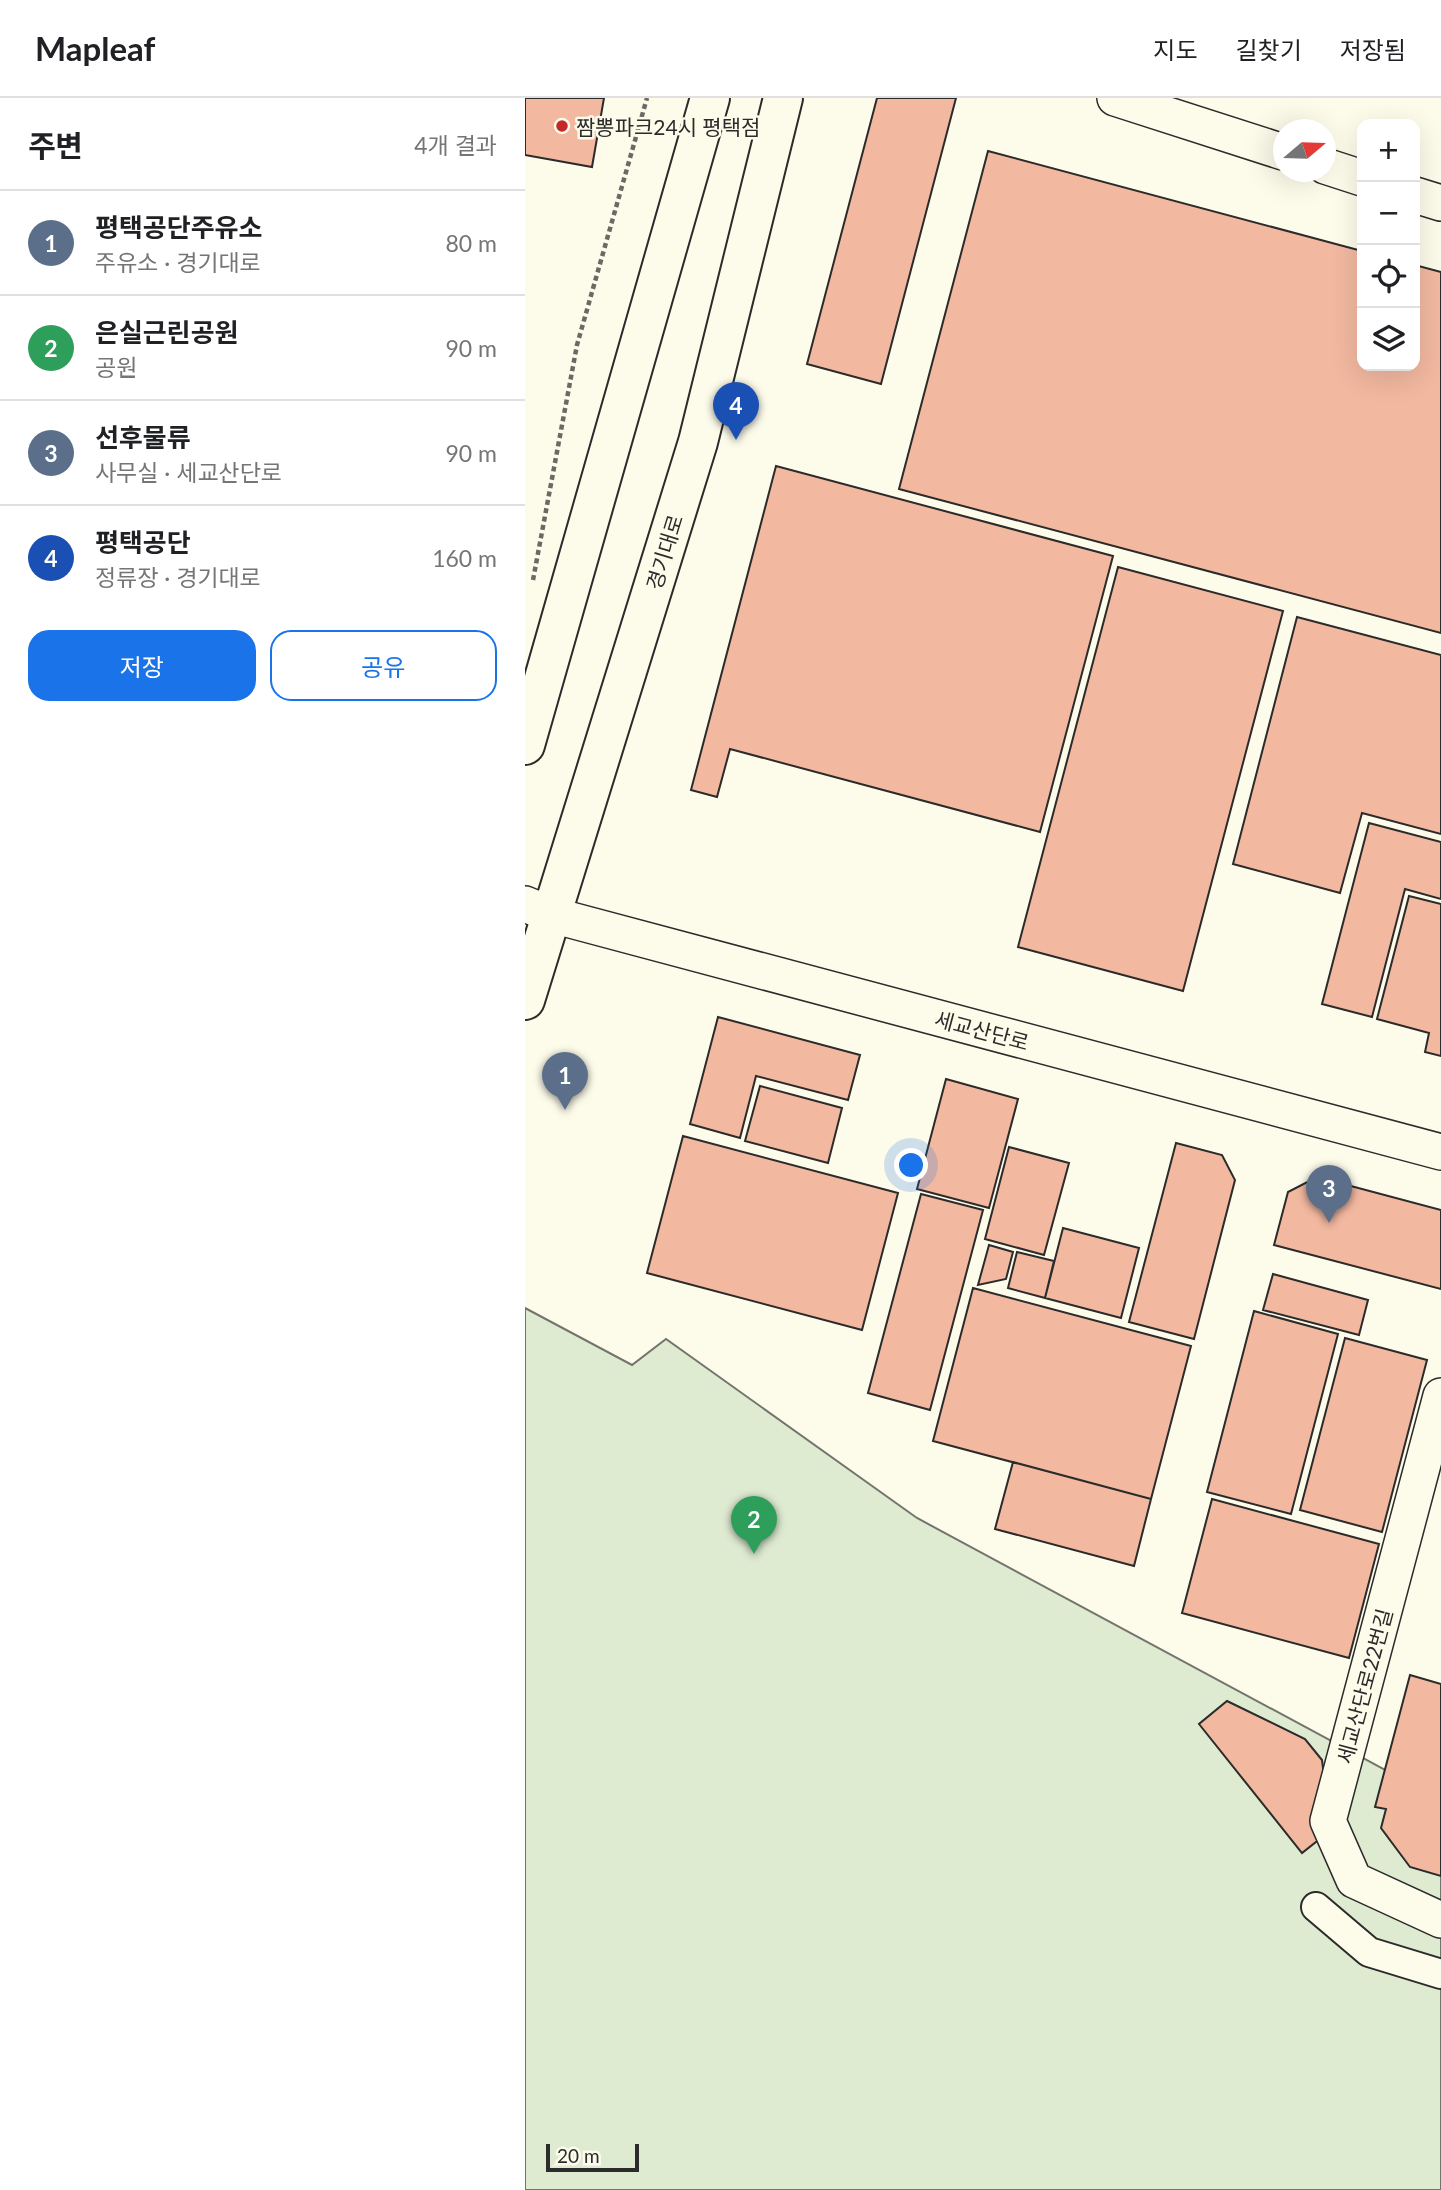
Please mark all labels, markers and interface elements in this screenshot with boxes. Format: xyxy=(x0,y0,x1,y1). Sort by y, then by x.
text: Mapleaf xyxy=(35,28,155,68)
text: 지도 xyxy=(1153,35,1198,64)
text: 길찾기 xyxy=(1236,35,1302,64)
text: 저장됨 xyxy=(1340,35,1406,64)
place label: 짬뽕파크24시 평택점 xyxy=(576,114,760,139)
marker: 짬뽕파크24시 평택점 xyxy=(554,118,570,134)
north arrow xyxy=(1273,119,1336,182)
map controls xyxy=(1357,119,1420,371)
button: + xyxy=(1357,119,1420,182)
text: 주변 xyxy=(28,127,83,163)
text: 4개 결과 xyxy=(414,131,497,159)
button: − xyxy=(1357,182,1420,245)
text: 평택공단주유소 xyxy=(95,211,262,243)
text: 1 xyxy=(44,229,58,257)
text: 80 m xyxy=(446,229,497,257)
button: locate xyxy=(1357,245,1420,308)
text: 주유소 · 경기대로 xyxy=(95,248,261,276)
button: layers xyxy=(1357,308,1420,371)
text: 은실근린공원 xyxy=(95,316,239,348)
text: 2 xyxy=(44,334,58,362)
text: 90 m xyxy=(446,334,497,362)
text: 공원 xyxy=(95,353,137,381)
pin: 4 xyxy=(713,382,759,440)
text: 선후물류 xyxy=(95,421,191,453)
text: 3 xyxy=(44,439,58,467)
text: 90 m xyxy=(446,439,497,467)
text: 사무실 · 세교산단로 xyxy=(95,458,282,486)
street label: 경기대로 xyxy=(641,511,687,593)
text: 평택공단 xyxy=(95,526,191,558)
text: 4 xyxy=(44,544,58,572)
text: 160 m xyxy=(432,544,497,572)
text: 정류장 · 경기대로 xyxy=(95,563,261,591)
button: 저장 xyxy=(28,630,256,701)
button: 공유 xyxy=(270,630,497,701)
street label: 세교산단로 xyxy=(932,1005,1032,1055)
pin: 1 xyxy=(542,1052,588,1110)
your location xyxy=(894,1148,928,1182)
pin: 3 xyxy=(1306,1165,1352,1223)
pin: 2 xyxy=(731,1496,777,1554)
street label: 세교산단로22번길 xyxy=(1331,1606,1397,1766)
scale bar xyxy=(546,2141,639,2173)
text: 20 m xyxy=(557,2144,600,2167)

